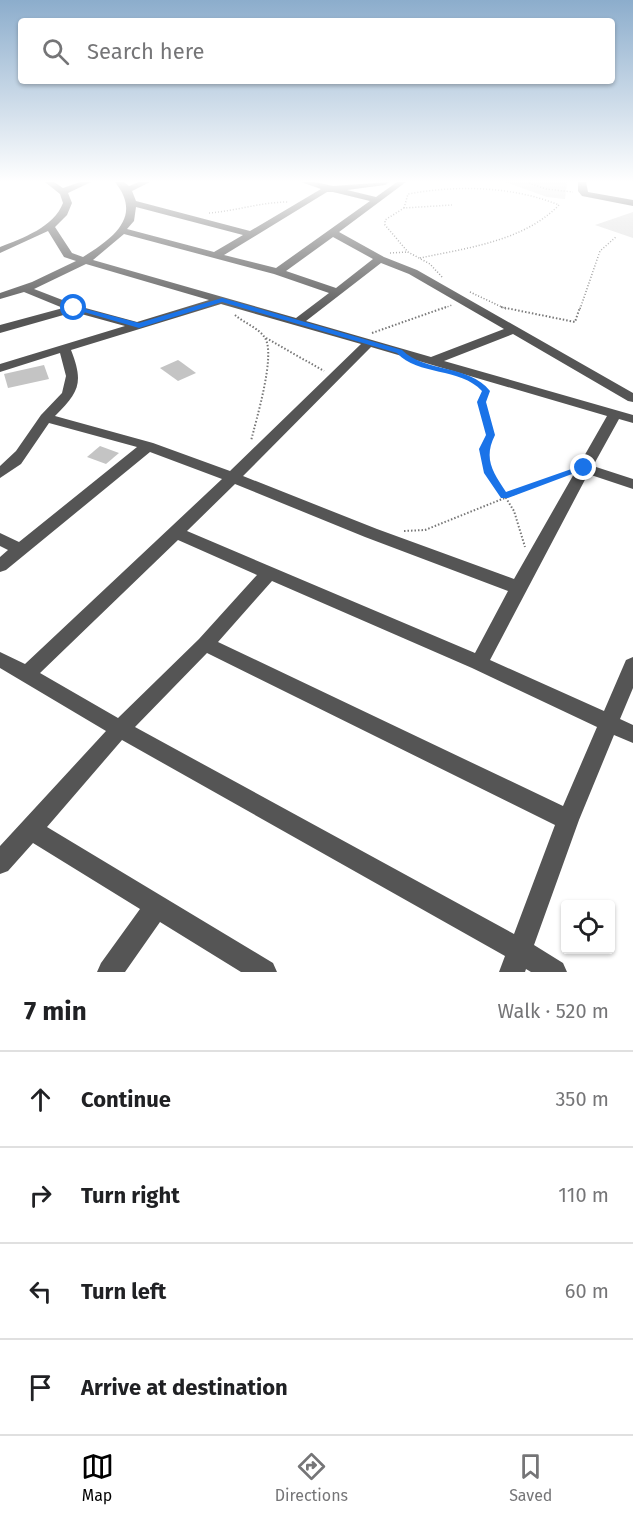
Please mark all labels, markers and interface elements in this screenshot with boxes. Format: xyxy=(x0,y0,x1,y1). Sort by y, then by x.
search box xyxy=(18,18,615,84)
icon: search xyxy=(39,35,72,68)
text: Search here xyxy=(87,38,205,65)
route start xyxy=(60,294,86,320)
route end xyxy=(570,454,596,480)
map controls xyxy=(561,900,615,954)
button: locate xyxy=(561,900,615,954)
text: 7 min xyxy=(24,996,87,1027)
text: Walk · 520 m xyxy=(498,999,609,1023)
icon: ahead xyxy=(24,1083,57,1116)
text: Continue xyxy=(81,1086,171,1113)
text: 350 m xyxy=(555,1087,609,1111)
icon: right xyxy=(24,1179,57,1212)
text: Turn right xyxy=(81,1182,180,1209)
text: 110 m xyxy=(558,1183,609,1207)
icon: left xyxy=(24,1275,57,1308)
text: Turn left xyxy=(81,1278,166,1305)
text: 60 m xyxy=(565,1279,609,1303)
icon: arrive xyxy=(24,1371,57,1404)
text: Arrive at destination xyxy=(81,1374,288,1401)
tab: Map xyxy=(81,1450,114,1505)
tab: Directions xyxy=(275,1450,348,1505)
tab: Saved xyxy=(509,1450,552,1505)

